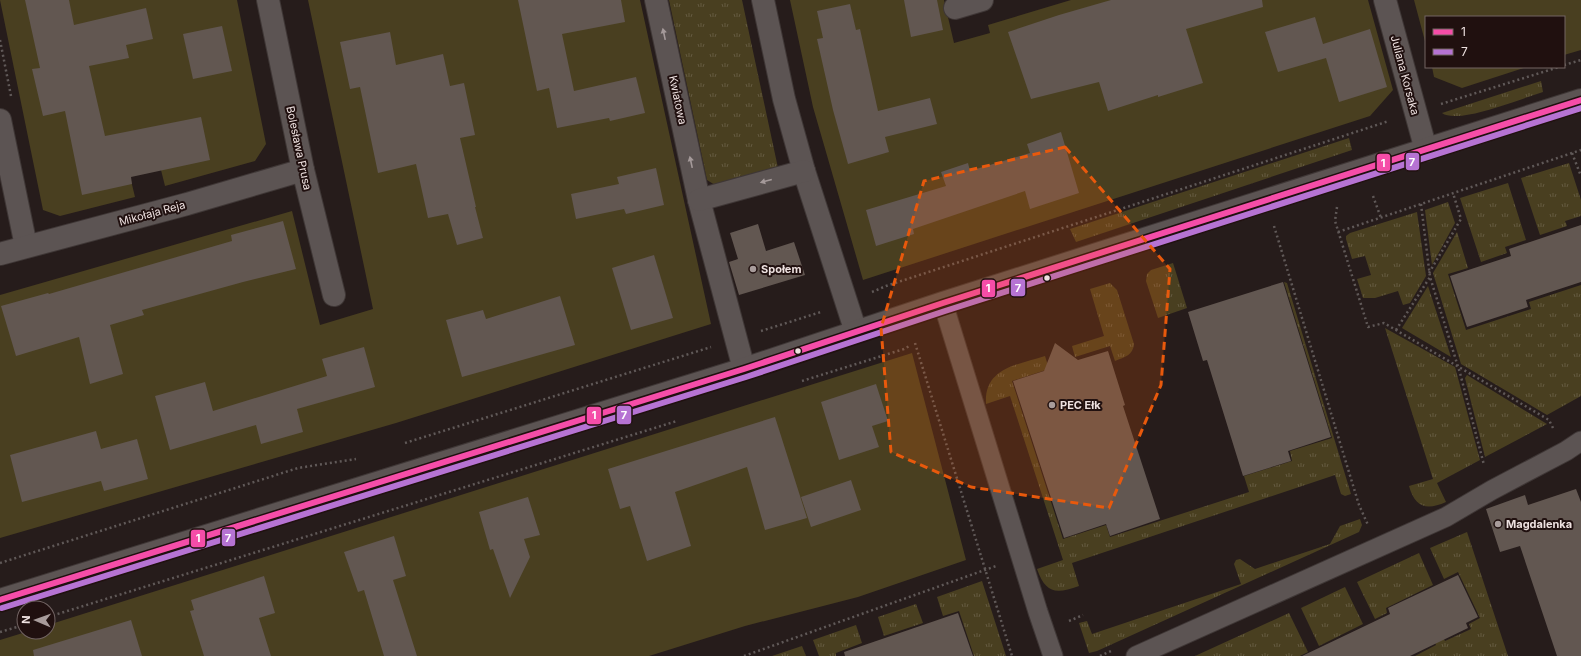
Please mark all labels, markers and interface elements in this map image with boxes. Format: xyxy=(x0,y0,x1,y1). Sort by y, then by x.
legend xyxy=(1425,16,1565,68)
text: 1 xyxy=(1461,24,1466,39)
one-way arrow xyxy=(660,28,666,41)
street label: Juliana Korsaka xyxy=(1388,34,1422,116)
text: 7 xyxy=(1461,44,1468,59)
street label: Kwiatowa xyxy=(666,74,690,126)
street label: Bolesława Prusa xyxy=(283,105,315,191)
line badge: 7 xyxy=(1405,152,1420,171)
line badge: 1 xyxy=(1376,153,1391,172)
one-way arrow xyxy=(687,155,693,168)
text: 7 xyxy=(1409,155,1415,169)
text: 1 xyxy=(1381,156,1386,170)
one-way arrow xyxy=(760,178,772,184)
street label: Mikołaja Reja xyxy=(117,197,187,229)
place label: Społem xyxy=(761,262,801,276)
marker: Społem xyxy=(748,264,758,274)
unlabelled marker xyxy=(1042,273,1052,283)
line badge: 7 xyxy=(1010,278,1026,297)
line badge: 1 xyxy=(981,279,996,298)
text: 1 xyxy=(986,281,991,295)
text: 7 xyxy=(1015,281,1021,295)
unlabelled marker xyxy=(793,346,803,356)
place label: PEC Ełk xyxy=(1060,398,1101,412)
marker: PEC Ełk xyxy=(1047,400,1057,410)
line badge: 7 xyxy=(616,405,632,425)
line badge: 1 xyxy=(586,406,602,425)
text: 1 xyxy=(592,408,597,422)
text: 7 xyxy=(621,408,627,422)
place label: Magdalenka xyxy=(1506,517,1572,531)
marker: Magdalenka xyxy=(1493,519,1503,529)
line badge: 7 xyxy=(221,528,236,547)
line badge: 1 xyxy=(190,529,206,548)
text: 1 xyxy=(196,531,201,545)
text: 7 xyxy=(225,531,231,545)
north arrow xyxy=(16,600,56,640)
text: N xyxy=(19,615,33,624)

